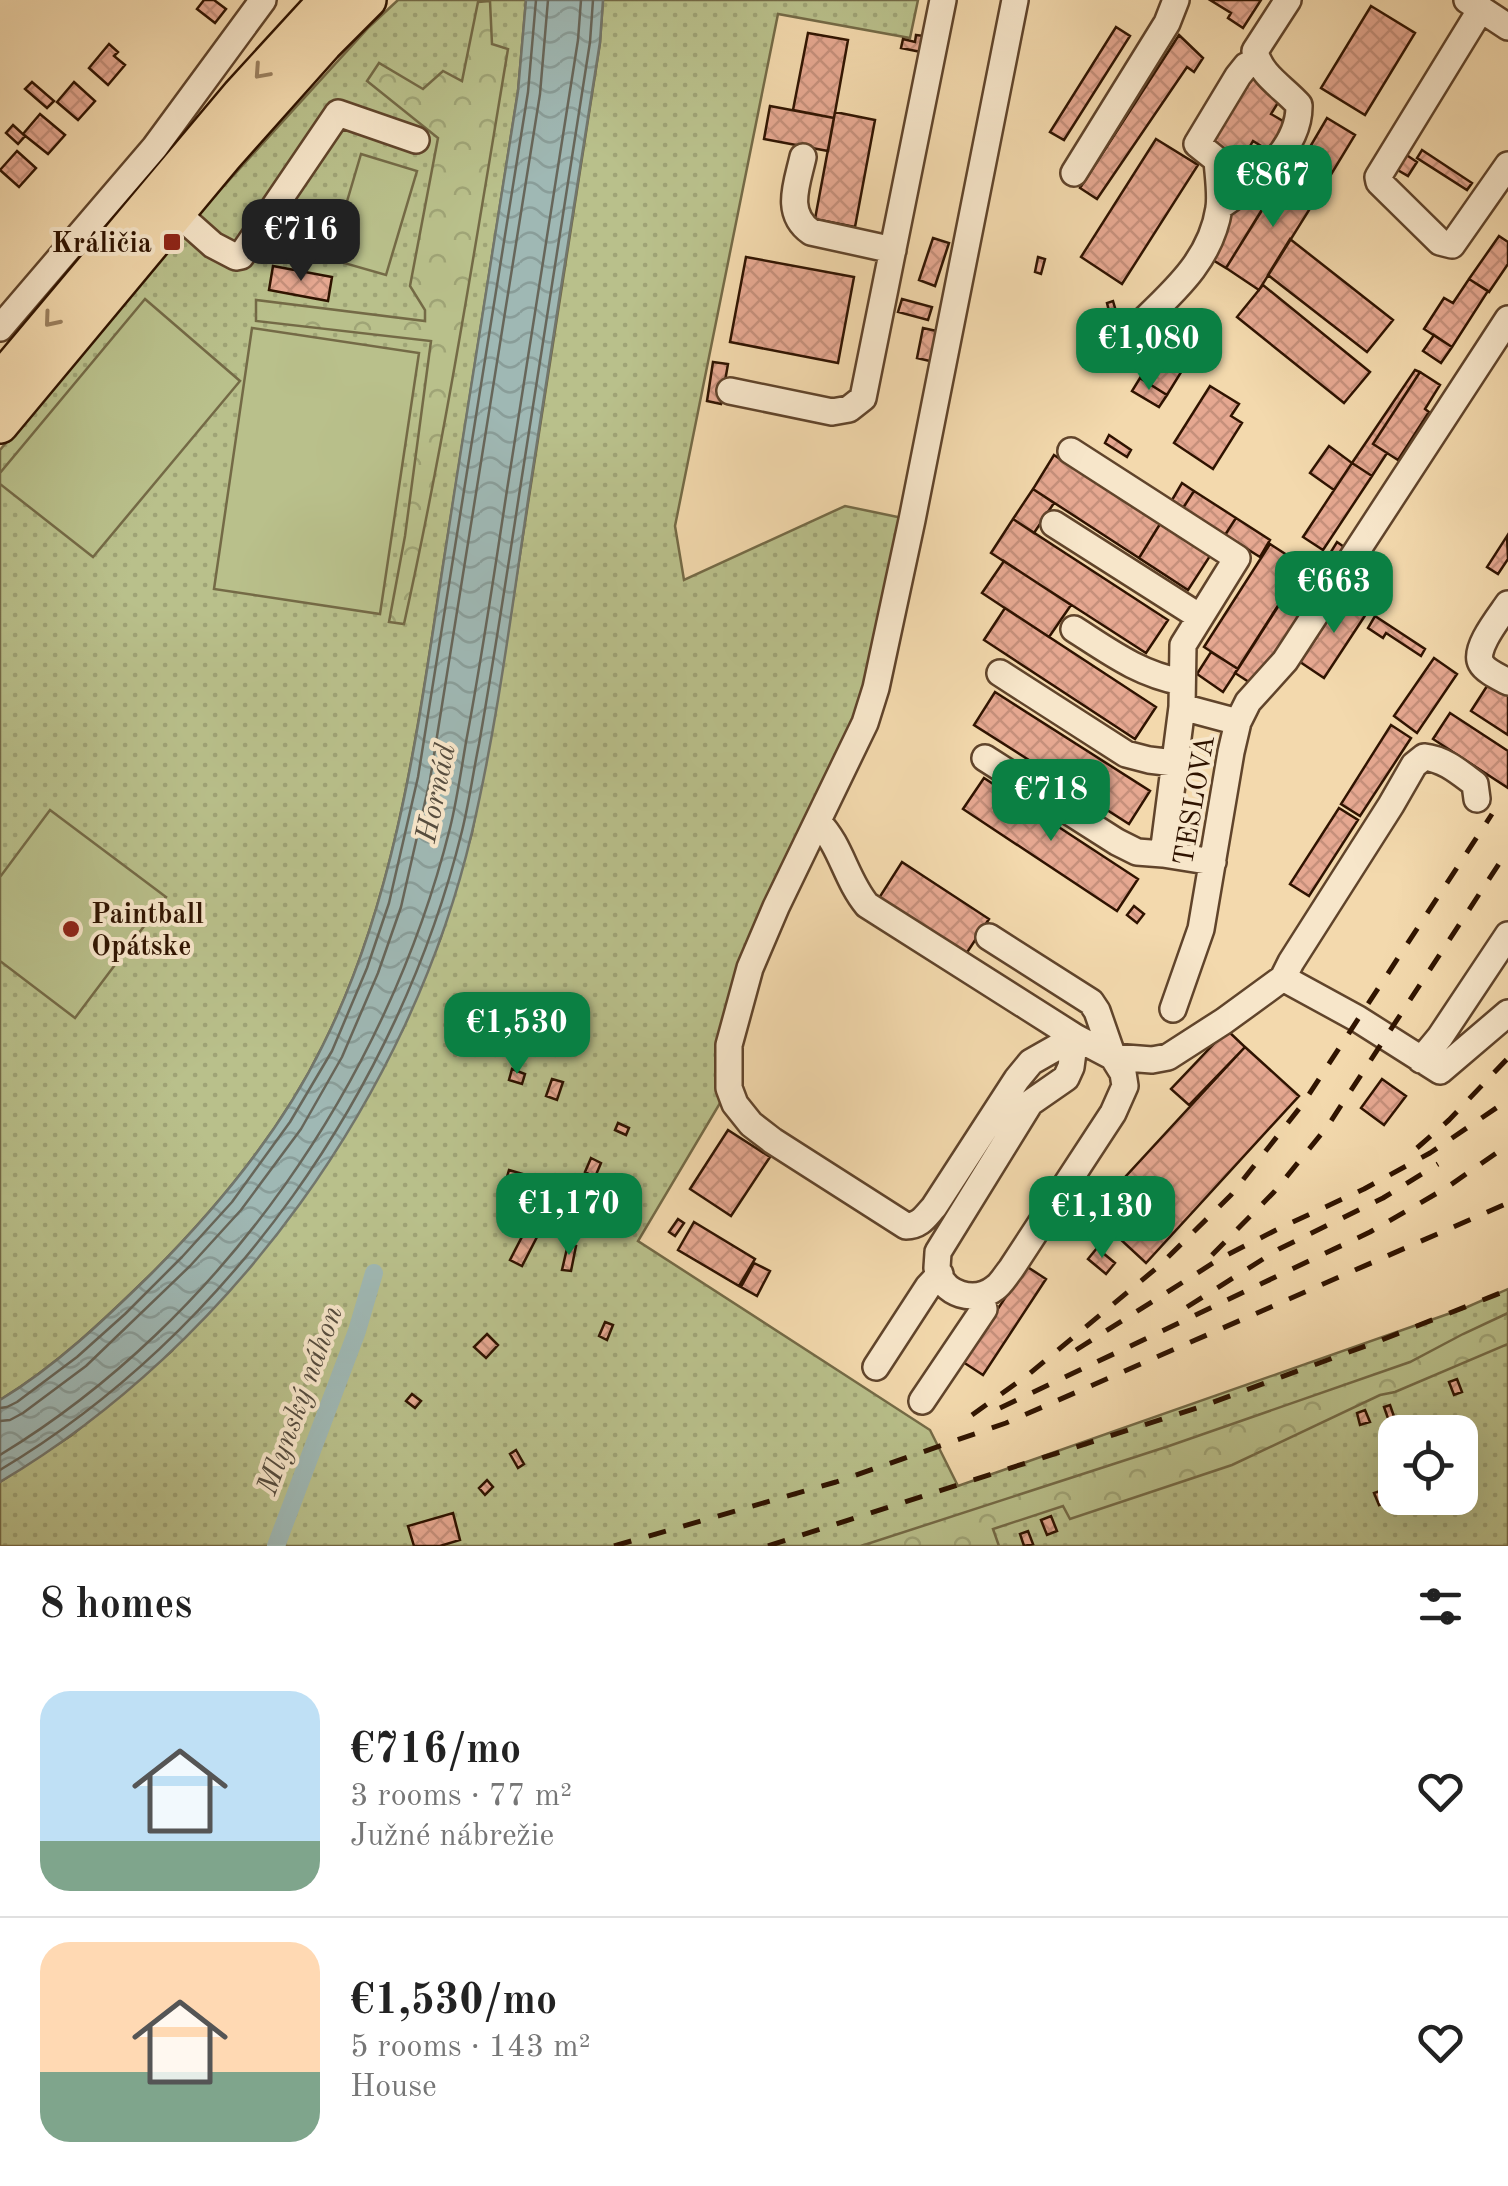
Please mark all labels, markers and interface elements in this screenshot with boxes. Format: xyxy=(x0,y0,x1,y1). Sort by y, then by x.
one-way arrow xyxy=(255,60,273,79)
pin: €867 xyxy=(1214,145,1332,230)
text: €867 xyxy=(1236,161,1310,193)
pin: €716 xyxy=(242,199,360,284)
text: €716 xyxy=(264,215,338,247)
place label: Králičia xyxy=(52,231,152,259)
marker: Králičia xyxy=(161,231,183,253)
one-way arrow xyxy=(45,308,63,326)
pin: €1,080 xyxy=(1068,308,1230,393)
text: €1,080 xyxy=(1098,324,1200,356)
pin: €663 xyxy=(1275,551,1393,636)
text: €663 xyxy=(1297,567,1371,599)
street label: TESLOVA xyxy=(1171,733,1221,868)
water label: Hornád xyxy=(412,740,462,846)
pin: €718 xyxy=(992,759,1110,844)
text: €718 xyxy=(1014,775,1088,807)
place label: Paintball Opátske xyxy=(91,902,204,962)
marker: Paintball Opátske xyxy=(60,918,82,940)
pin: €1,530 xyxy=(436,992,598,1077)
text: €1,530 xyxy=(466,1008,568,1040)
pin: €1,170 xyxy=(488,1173,650,1258)
pin: €1,130 xyxy=(1021,1176,1183,1261)
text: €1,170 xyxy=(518,1189,620,1221)
text: €1,130 xyxy=(1051,1192,1153,1224)
water label: Mlynský náhon xyxy=(252,1302,349,1500)
map controls xyxy=(1378,1415,1478,1515)
button: locate xyxy=(1378,1415,1478,1515)
icon: filters xyxy=(1413,1579,1468,1634)
text: 8 homes xyxy=(40,1585,192,1627)
text: €716/mo xyxy=(350,1730,521,1772)
icon: home xyxy=(120,1731,240,1851)
icon: heart xyxy=(1413,1764,1468,1819)
text: 3 rooms · 77 m² xyxy=(350,1781,572,1813)
text: Južné nábrežie xyxy=(350,1821,554,1853)
text: €1,530/mo xyxy=(350,1981,557,2023)
icon: home xyxy=(120,1982,240,2102)
icon: heart xyxy=(1413,2015,1468,2070)
text: 5 rooms · 143 m² xyxy=(350,2032,591,2064)
text: House xyxy=(350,2072,437,2104)

